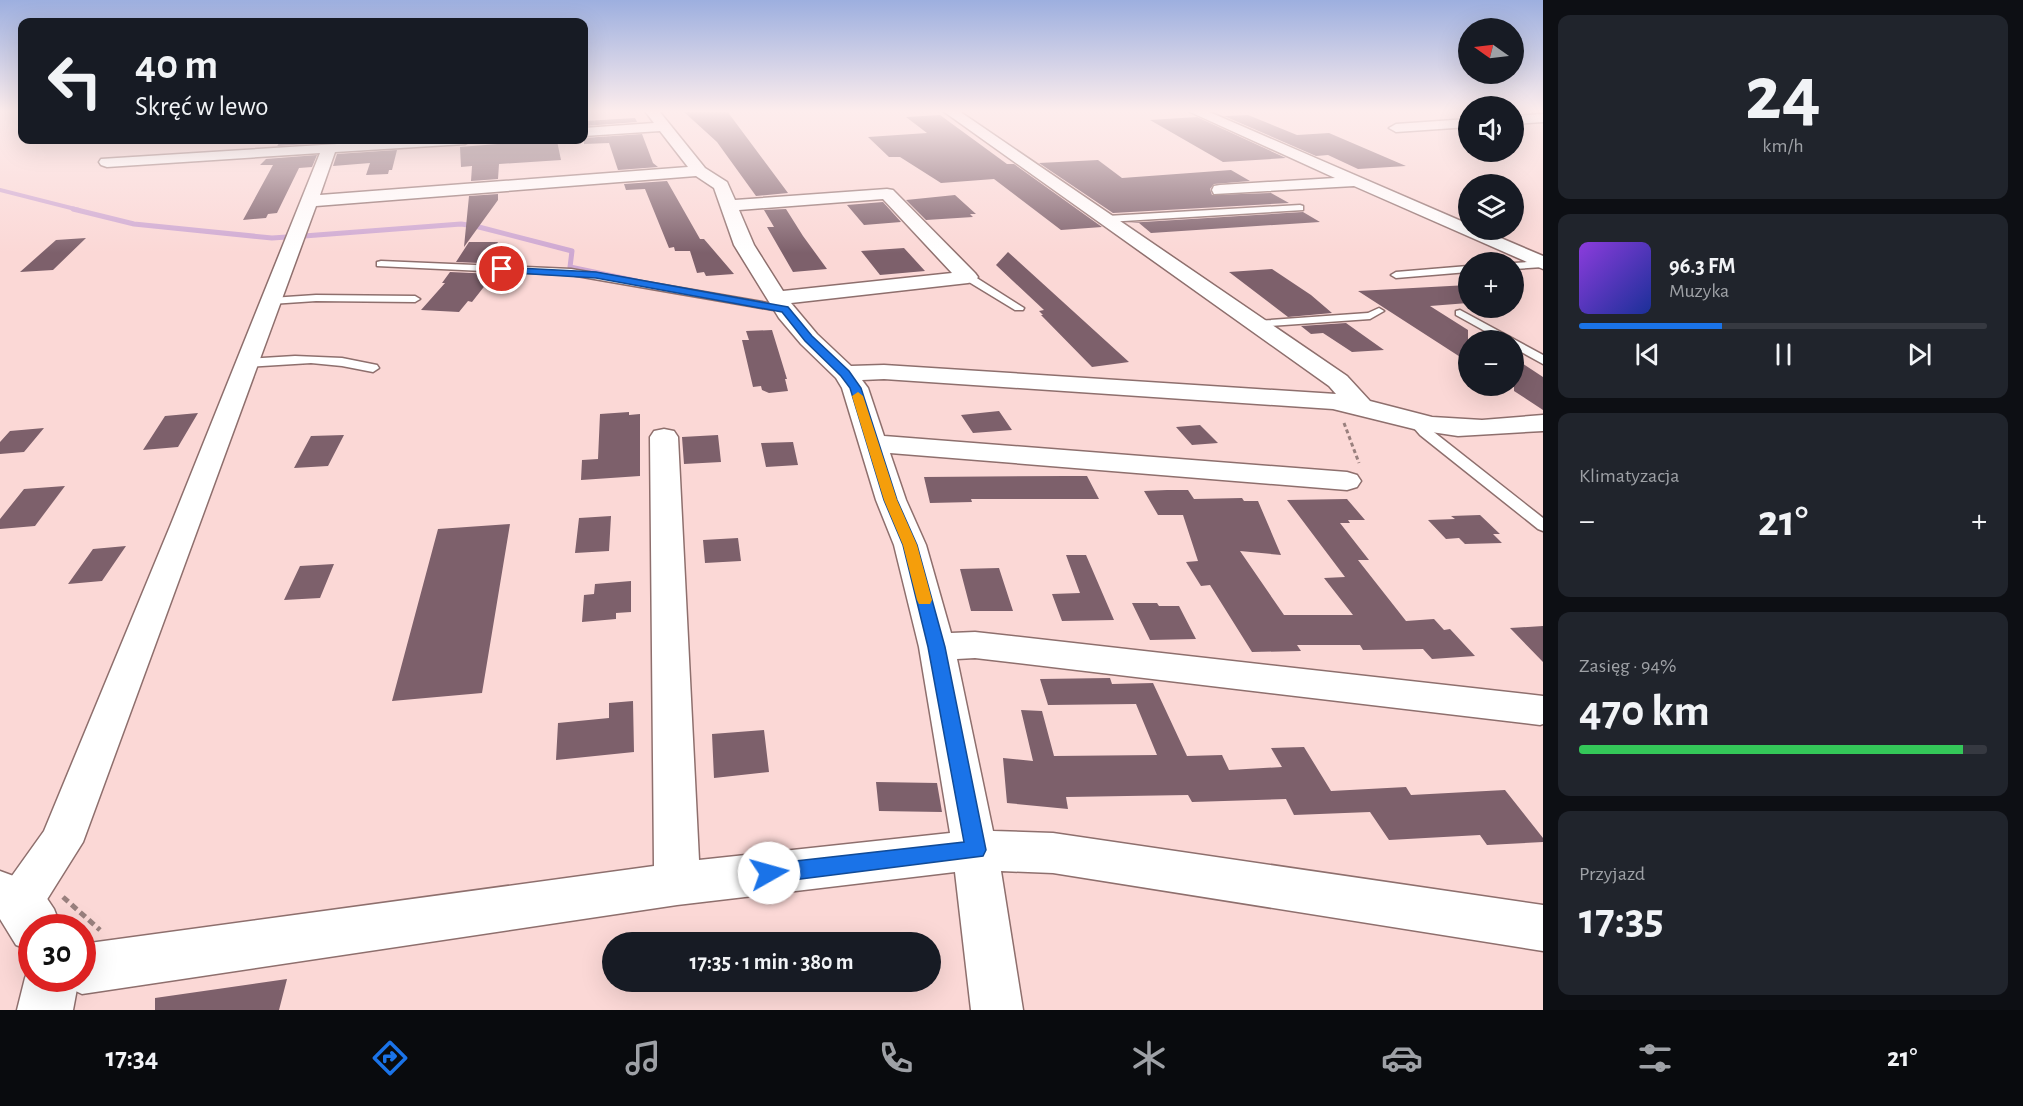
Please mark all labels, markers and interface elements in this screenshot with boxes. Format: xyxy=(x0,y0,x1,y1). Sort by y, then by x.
north arrow xyxy=(1458,18,1524,84)
map controls xyxy=(1458,18,1524,396)
icon: left xyxy=(36,42,114,120)
text: 40 m xyxy=(135,44,218,86)
text: 24 xyxy=(1745,56,1821,134)
text: Skręć w lewo xyxy=(135,93,269,120)
button: sound xyxy=(1458,96,1524,162)
text: km/h xyxy=(1762,136,1804,156)
button: layers xyxy=(1458,174,1524,240)
pin xyxy=(476,243,527,294)
icon: arrive xyxy=(485,252,518,285)
button: + xyxy=(1458,252,1524,318)
text: 96.3 FM xyxy=(1669,255,1735,277)
text: Muzyka xyxy=(1669,281,1729,301)
button: − xyxy=(1458,330,1524,396)
icon: previous xyxy=(1631,338,1664,371)
icon: pause xyxy=(1767,338,1800,371)
icon: next xyxy=(1903,338,1936,371)
text: Klimatyzacja xyxy=(1579,466,1680,486)
text: 21° xyxy=(1758,499,1808,544)
text: − xyxy=(1579,505,1595,538)
text: + xyxy=(1971,505,1987,538)
text: Zasięg · 94% xyxy=(1579,656,1676,676)
text: 470 km xyxy=(1579,689,1710,734)
position arrow xyxy=(737,841,801,905)
text: Przyjazd xyxy=(1579,864,1645,884)
text: 17:35 xyxy=(1579,897,1664,942)
speed limit sign: 30 xyxy=(18,914,96,992)
text: 17:35 · 1 min · 380 m xyxy=(689,951,854,973)
icon: directions xyxy=(369,1037,411,1079)
icon: music xyxy=(622,1037,664,1079)
icon: phone xyxy=(875,1037,917,1079)
icon: climate xyxy=(1128,1037,1170,1079)
icon: car xyxy=(1381,1037,1423,1079)
icon: filters xyxy=(1634,1037,1676,1079)
text: 17:34 xyxy=(105,1044,158,1071)
text: 21° xyxy=(1887,1044,1917,1071)

